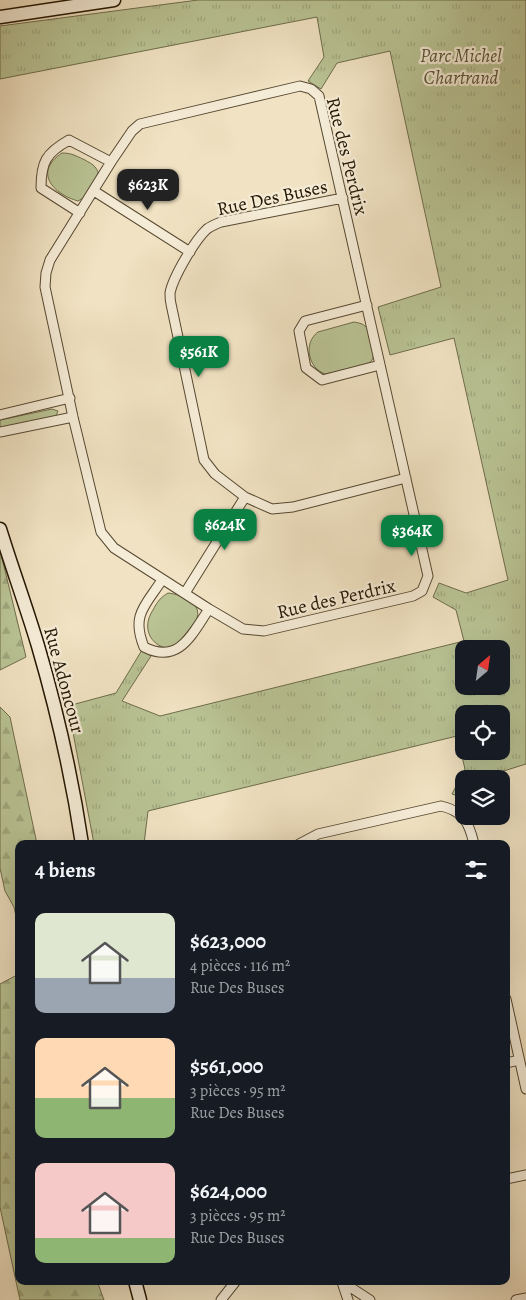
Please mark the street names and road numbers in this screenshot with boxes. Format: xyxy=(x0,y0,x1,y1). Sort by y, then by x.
street label: Rue des Perdrix xyxy=(320,94,374,218)
street label: Rue Des Buses xyxy=(215,174,330,222)
street label: Rue des Perdrix xyxy=(274,573,398,625)
street label: Rue Adoncour xyxy=(37,624,91,736)

